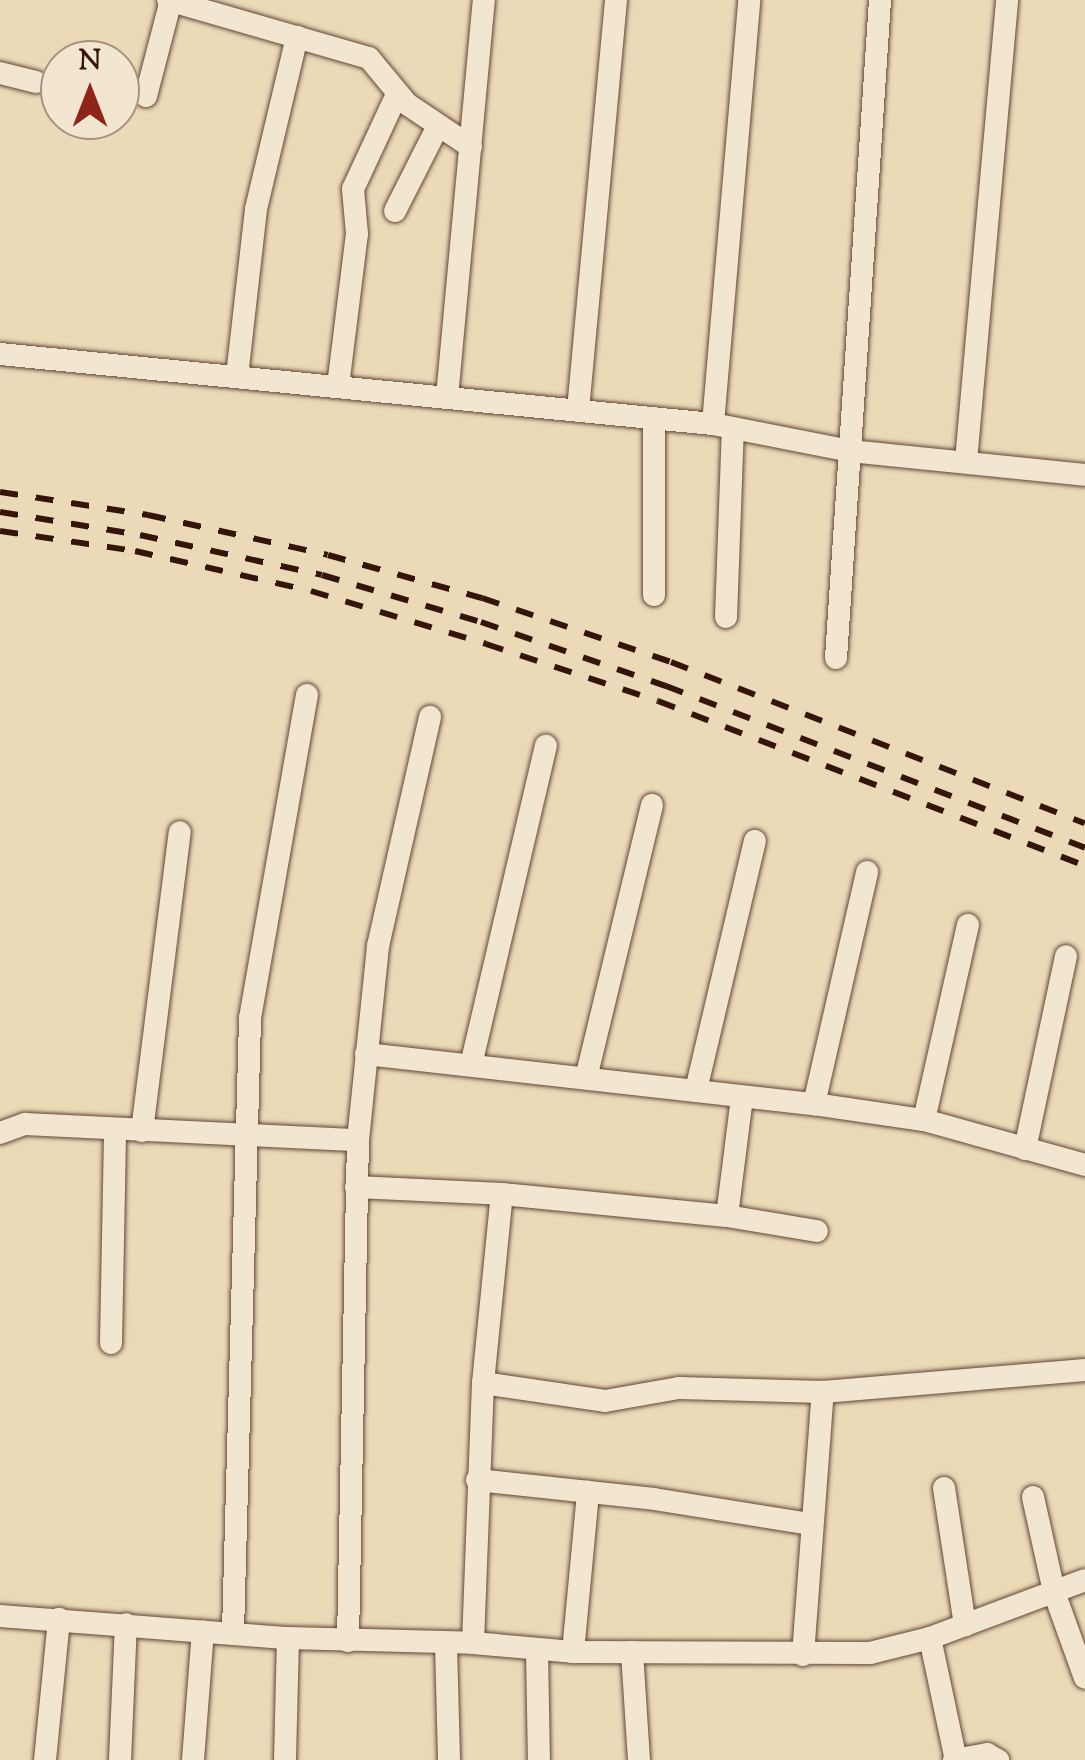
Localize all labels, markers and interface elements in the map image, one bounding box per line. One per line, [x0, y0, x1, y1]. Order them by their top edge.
north arrow [40, 40, 140, 140]
text: N [79, 42, 101, 82]

